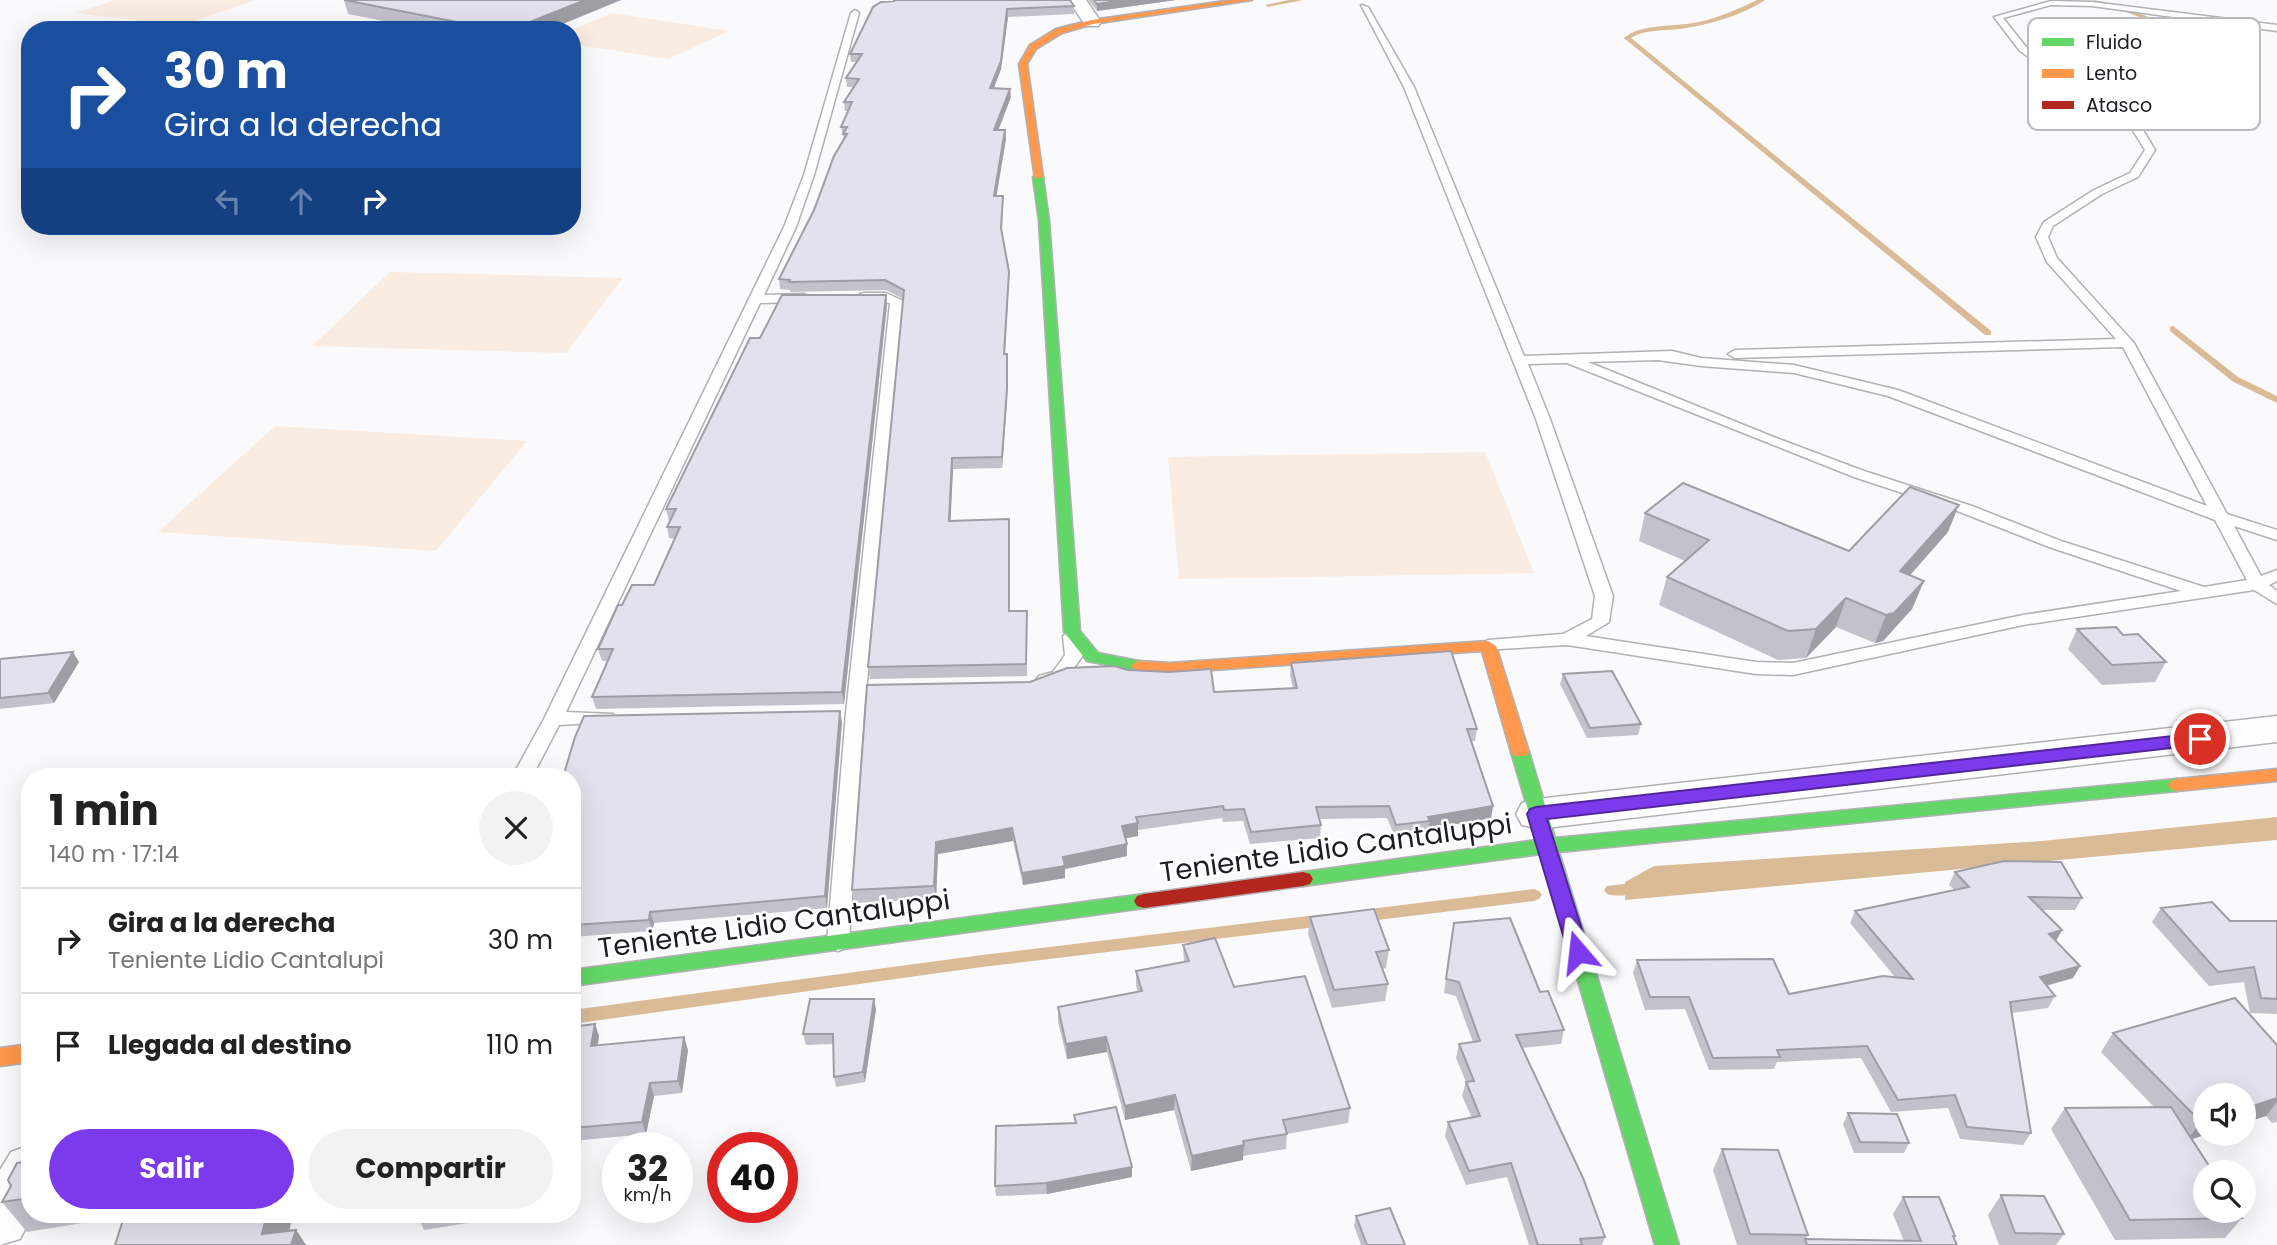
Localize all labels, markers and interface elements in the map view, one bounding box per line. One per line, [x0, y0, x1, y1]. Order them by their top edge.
legend [2028, 18, 2260, 130]
text: Fluido [2086, 29, 2142, 56]
text: 30 m [164, 37, 288, 105]
icon: right [49, 49, 140, 140]
text: Lento [2086, 60, 2137, 87]
text: Atasco [2086, 92, 2152, 119]
text: Gira a la derecha [164, 102, 442, 147]
icon: left [209, 182, 247, 220]
icon: ahead [282, 182, 320, 220]
icon: right [355, 182, 393, 220]
pin [2170, 709, 2230, 769]
icon: arrive [2181, 720, 2219, 758]
text: 1 min [49, 781, 159, 840]
button: close [479, 791, 553, 865]
street label: Teniente Lidio Cantaluppi [1158, 804, 1514, 892]
text: 140 m · 17:14 [49, 838, 179, 870]
street label: Teniente Lidio Cantaluppi [596, 880, 952, 968]
text: Gira a la derecha [108, 905, 336, 941]
position arrow [1541, 915, 1615, 989]
icon: right [49, 922, 87, 960]
text: 30 m [488, 922, 553, 958]
text: Teniente Lidio Cantalupi [108, 944, 384, 976]
icon: arrive [49, 1027, 87, 1065]
text: Llegada al destino [108, 1027, 352, 1063]
text: 110 m [486, 1027, 553, 1063]
map controls [2193, 1083, 2256, 1223]
button: sound [2193, 1083, 2256, 1146]
button: Salir [49, 1129, 294, 1209]
button: Compartir [308, 1129, 553, 1209]
speed limit sign: 40 [707, 1132, 798, 1223]
text: 32 [627, 1144, 668, 1193]
button: search [2193, 1160, 2256, 1223]
text: km/h [624, 1182, 671, 1207]

